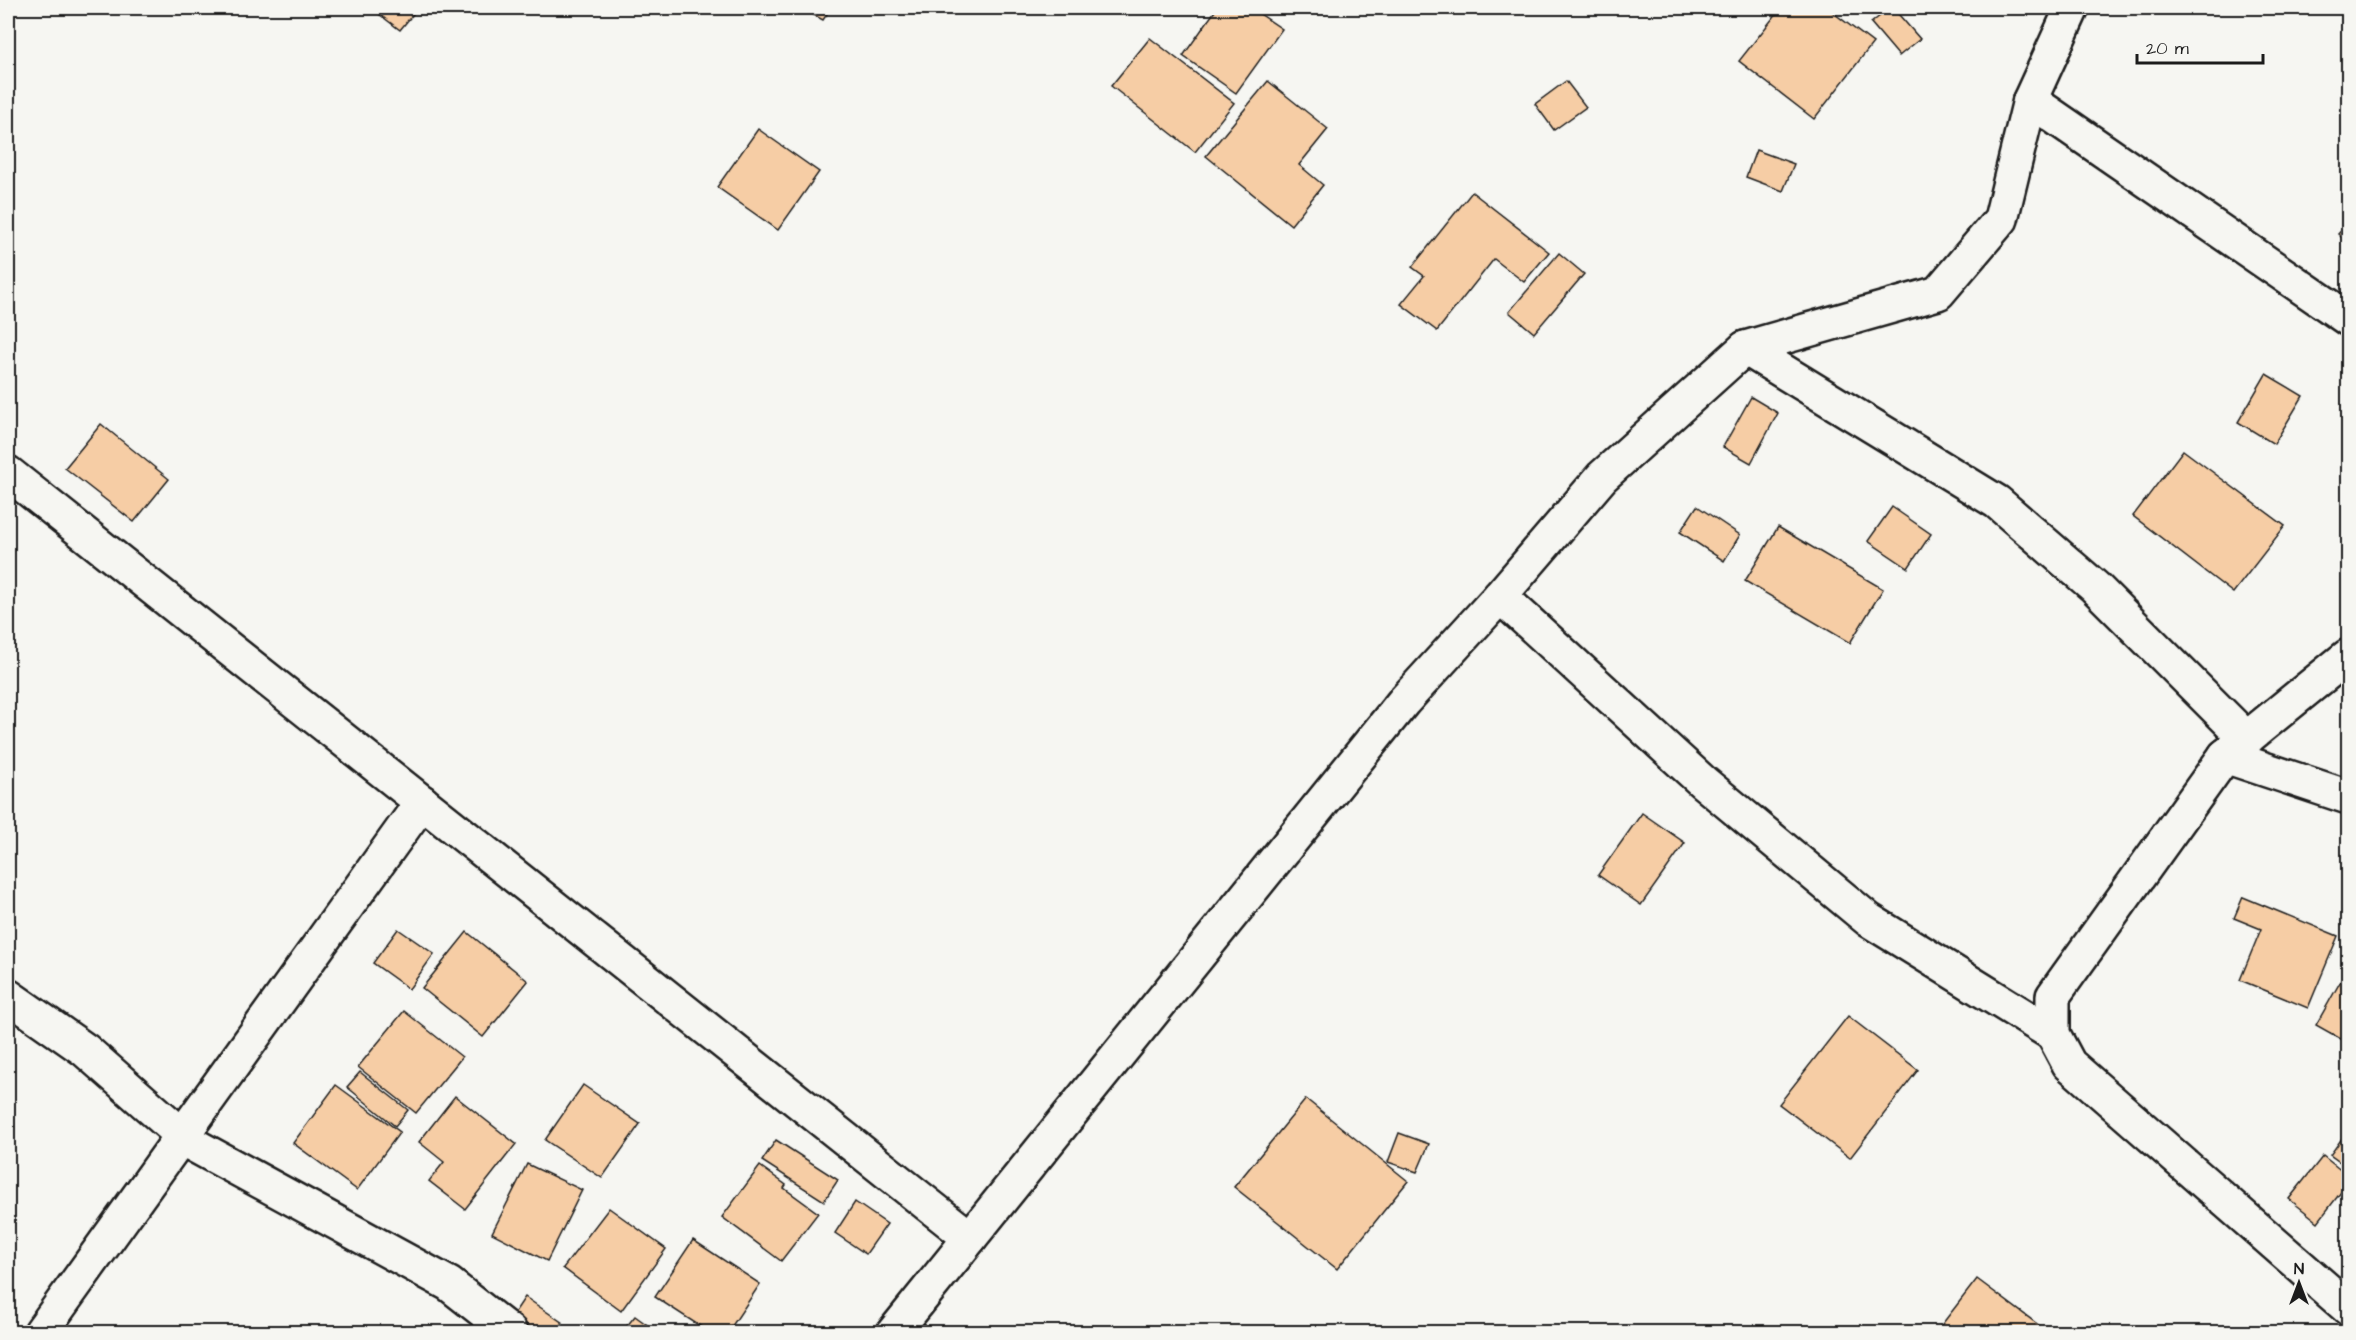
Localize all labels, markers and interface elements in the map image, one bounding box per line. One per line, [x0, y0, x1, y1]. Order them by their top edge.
scale bar [2137, 27, 2263, 65]
text: 20 m [2146, 36, 2189, 61]
north arrow [2269, 1253, 2329, 1313]
text: N [2294, 1258, 2304, 1280]

